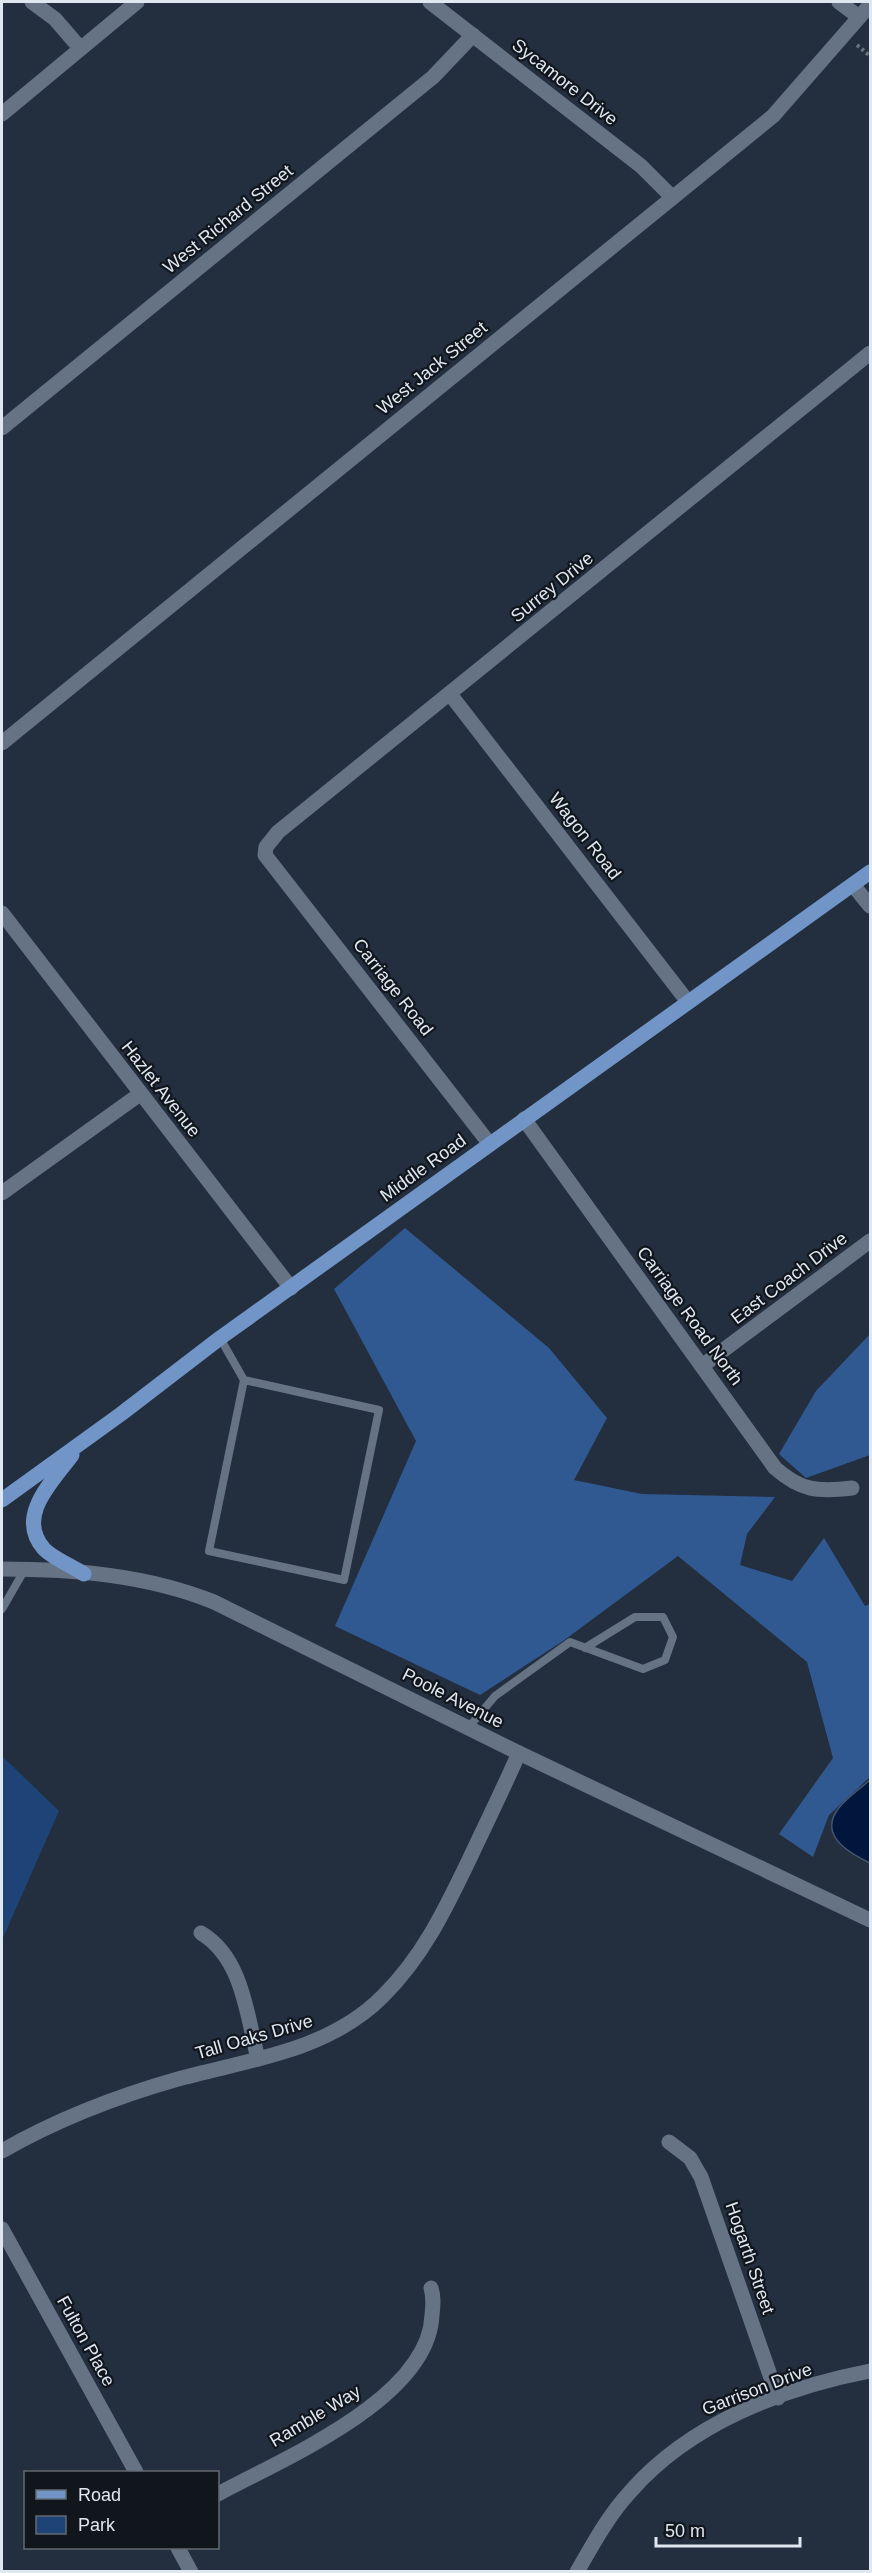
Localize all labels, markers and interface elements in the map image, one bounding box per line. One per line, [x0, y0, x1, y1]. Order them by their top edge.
street label: Sycamore Drive [508, 35, 622, 129]
street label: West Richard Street [159, 161, 297, 277]
street label: West Jack Street [373, 318, 491, 418]
street label: Surrey Drive [507, 548, 597, 626]
street label: Wagon Road [545, 789, 625, 883]
street label: Carriage Road [349, 935, 437, 1039]
street label: Hazlet Avenue [117, 1037, 205, 1141]
street label: Middle Road [376, 1130, 470, 1206]
street label: East Coach Drive [727, 1228, 851, 1328]
street label: Carriage Road North [633, 1243, 747, 1389]
street label: Poole Avenue [399, 1664, 507, 1732]
street label: Tall Oaks Drive [193, 2011, 315, 2063]
street label: Hogarth Street [721, 2199, 779, 2317]
street label: Fulton Place [53, 2292, 119, 2390]
street label: Garrison Drive [699, 2359, 815, 2419]
street label: Ramble Way [266, 2381, 364, 2451]
legend [24, 2471, 219, 2549]
text: Road [78, 2485, 121, 2505]
scale bar [656, 2510, 800, 2548]
text: Park [78, 2515, 116, 2535]
text: 50 m [665, 2521, 705, 2541]

